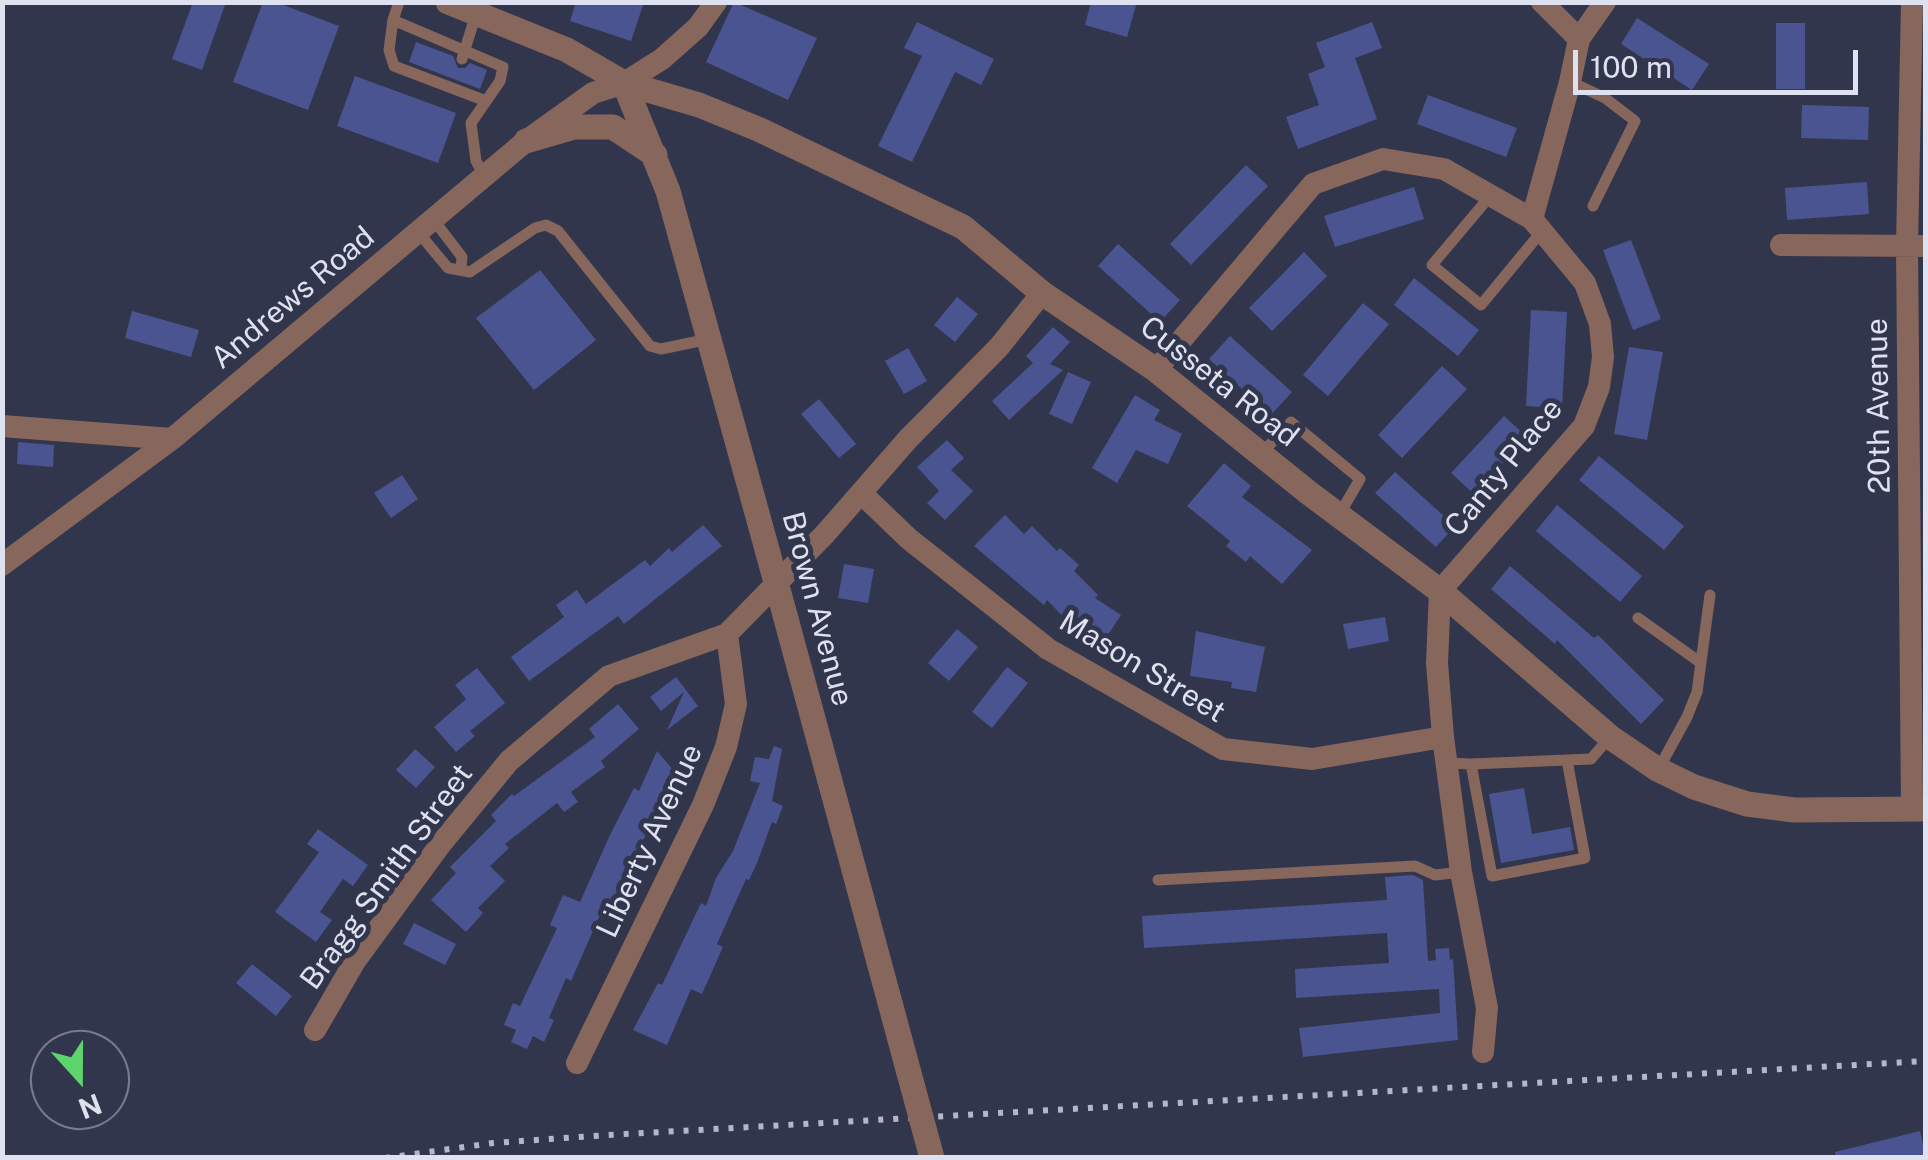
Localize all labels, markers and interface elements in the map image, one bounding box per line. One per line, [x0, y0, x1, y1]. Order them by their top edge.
scale bar [1578, 30, 1863, 92]
text: 100 m [1590, 49, 1672, 85]
street label: Andrews Road [204, 219, 382, 377]
street label: Cusseta Road [1133, 309, 1305, 455]
street label: 20th Avenue [1859, 318, 1899, 494]
street label: Canty Place [1438, 392, 1570, 544]
street label: Brown Avenue [774, 508, 860, 710]
street label: Mason Street [1052, 603, 1232, 731]
street label: Liberty Avenue [589, 739, 711, 943]
street label: Bragg Smith Street [293, 757, 481, 997]
north arrow [30, 1030, 130, 1130]
text: N [74, 1087, 106, 1126]

